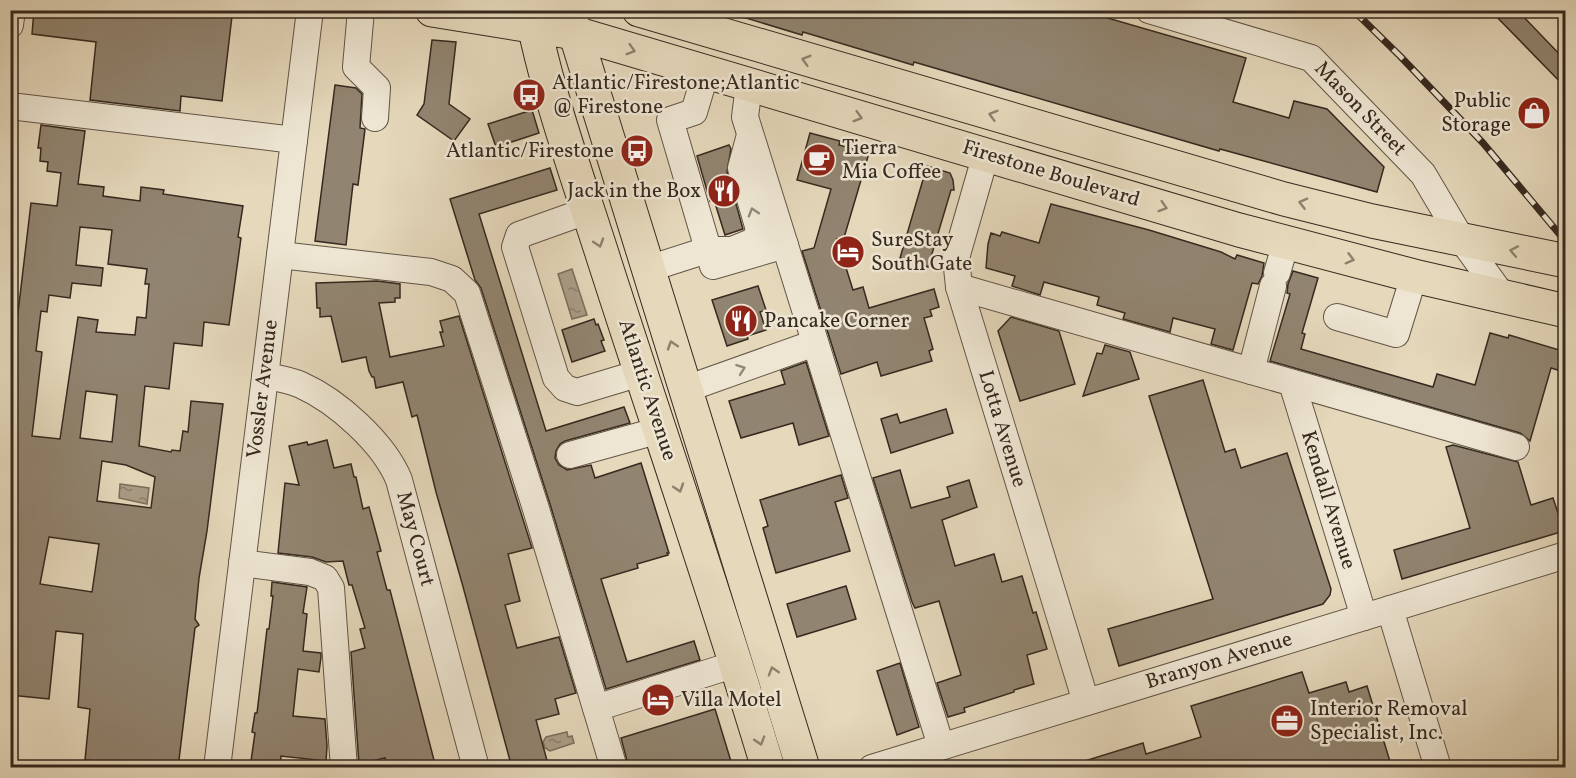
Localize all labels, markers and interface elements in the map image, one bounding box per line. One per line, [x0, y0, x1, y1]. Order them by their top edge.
one-way arrow [625, 43, 636, 55]
one-way arrow [801, 55, 812, 67]
street label: Mason Street [1307, 55, 1413, 163]
place label: Atlantic/Firestone;Atlantic @ Firestone [552, 69, 800, 122]
bus stop icon: Atlantic/Firestone;Atlantic @ Firestone [511, 77, 547, 113]
place label: Public Storage [1441, 87, 1511, 140]
shop icon: Public Storage [1516, 95, 1552, 131]
one-way arrow [852, 110, 863, 122]
one-way arrow [988, 110, 999, 122]
bus stop icon: Atlantic/Firestone [619, 133, 655, 169]
street label: Firestone Boulevard [959, 133, 1143, 215]
place label: Tierra Mia Coffee [842, 134, 941, 187]
place label: Atlantic/Firestone [446, 137, 614, 166]
cafe icon: Tierra Mia Coffee [801, 142, 837, 178]
restaurant icon: Jack in the Box [706, 173, 742, 209]
place label: Jack in the Box [567, 177, 701, 206]
one-way arrow [1298, 198, 1308, 211]
one-way arrow [1157, 200, 1168, 212]
one-way arrow [748, 207, 761, 218]
place label: SureStay South Gate [871, 226, 972, 279]
hotel icon: SureStay South Gate [830, 234, 866, 270]
one-way arrow [592, 237, 604, 248]
one-way arrow [1509, 245, 1519, 258]
one-way arrow [1345, 252, 1355, 265]
restaurant icon: Pancake Corner [723, 303, 759, 339]
place label: Pancake Corner [764, 307, 909, 336]
street label: Atlantic Avenue [610, 316, 684, 464]
street label: Vossler Avenue [240, 318, 286, 460]
one-way arrow [667, 340, 679, 351]
one-way arrow [735, 364, 746, 377]
street label: Lotta Avenue [970, 367, 1034, 491]
street label: Kendall Avenue [1293, 427, 1363, 573]
one-way arrow [672, 482, 684, 493]
street label: May Court [388, 488, 442, 590]
street label: Branyon Avenue [1142, 625, 1296, 697]
one-way arrow [768, 667, 781, 677]
hotel icon: Villa Motel [640, 682, 676, 718]
place label: Villa Motel [681, 686, 782, 715]
place label: Interior Removal Specialist, Inc. [1310, 695, 1468, 748]
office icon: Interior Removal Specialist, Inc. [1269, 703, 1305, 739]
one-way arrow [753, 735, 765, 746]

